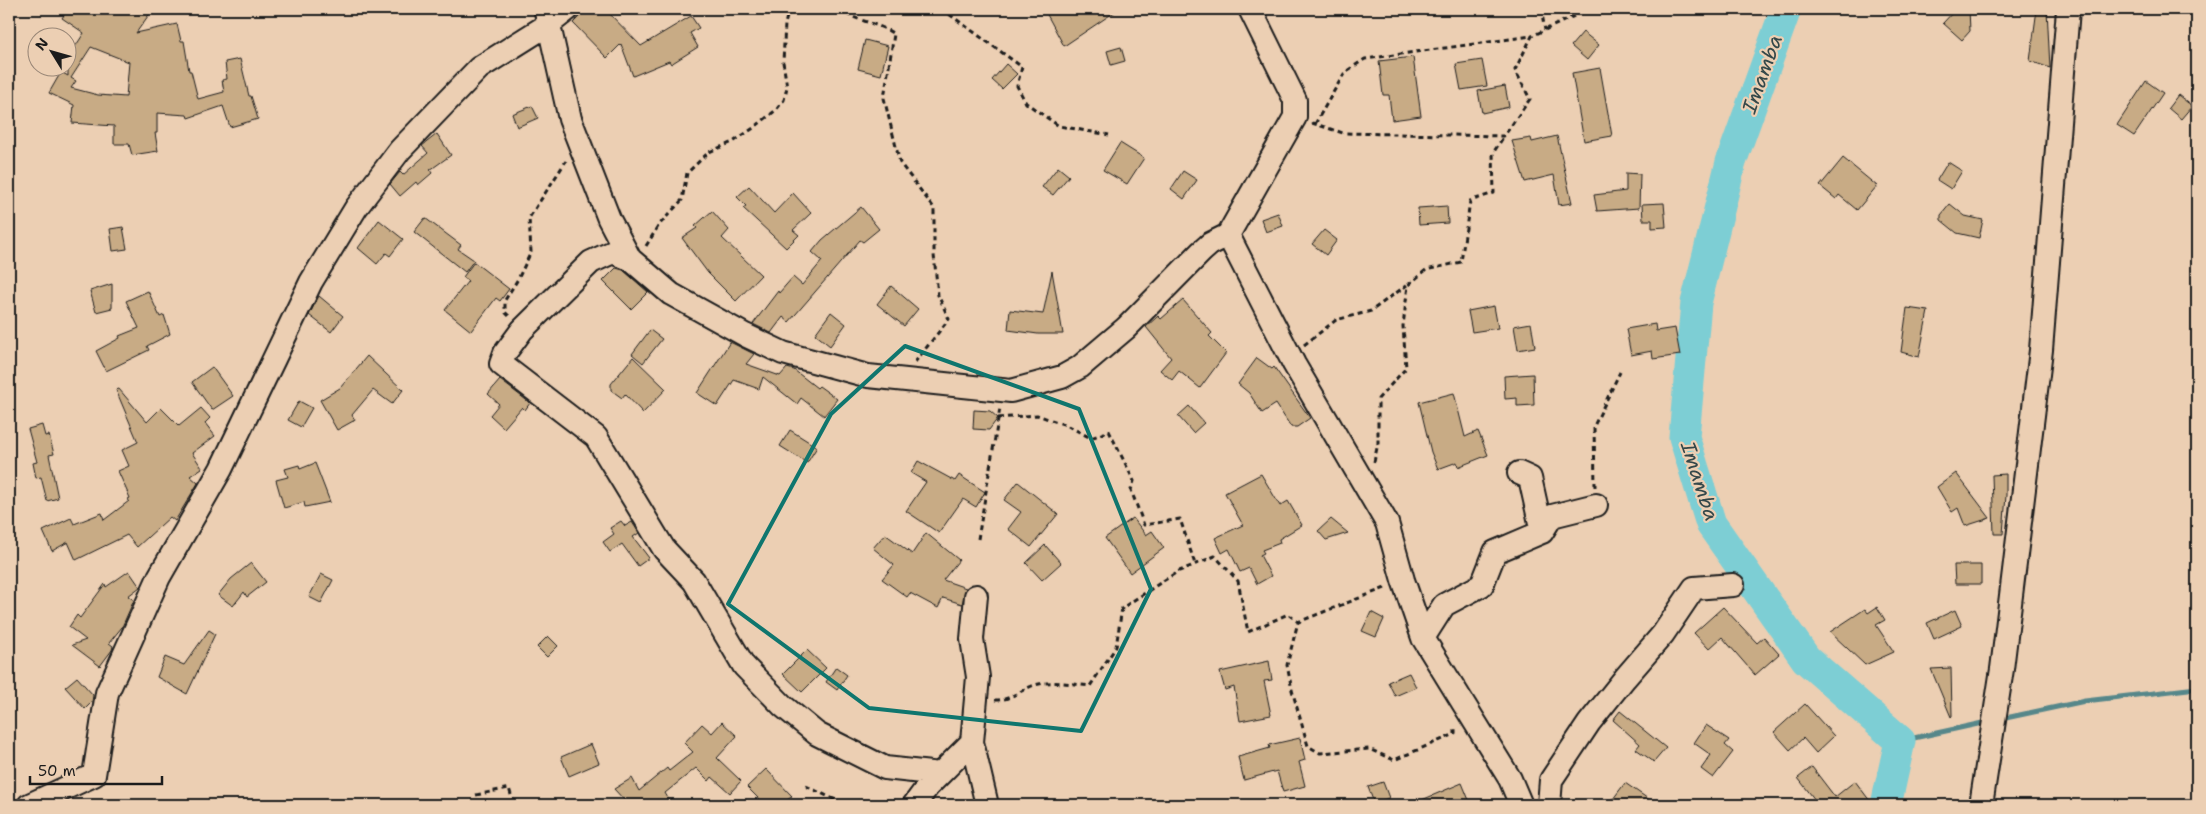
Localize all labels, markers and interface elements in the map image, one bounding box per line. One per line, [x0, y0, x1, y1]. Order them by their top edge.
north arrow [28, 28, 78, 78]
water label: Imamba [1735, 31, 1788, 118]
text: N [31, 34, 52, 54]
water label: Imamba [1675, 437, 1725, 524]
scale bar [30, 754, 162, 786]
text: 50 m [38, 761, 76, 781]

